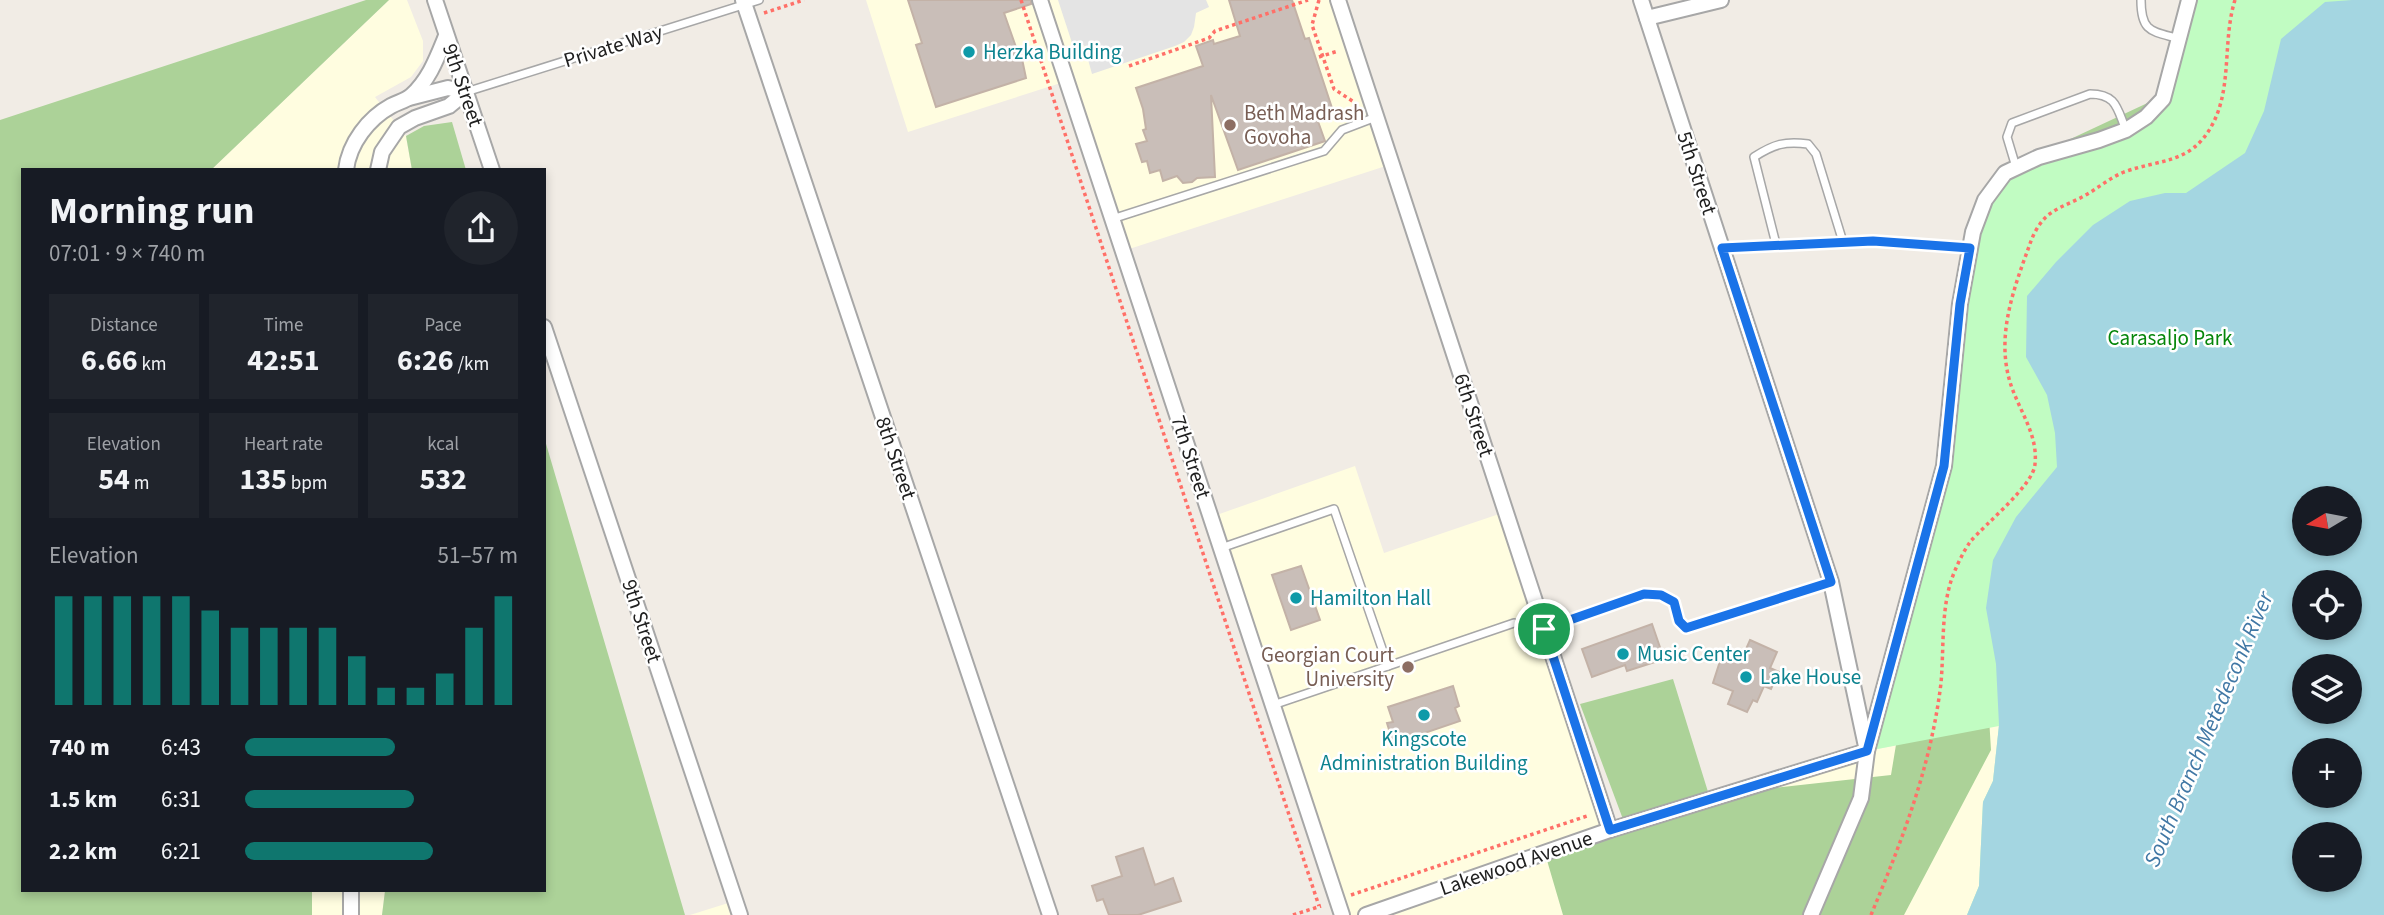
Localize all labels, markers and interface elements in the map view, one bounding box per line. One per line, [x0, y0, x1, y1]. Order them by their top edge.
street label: Private Way [560, 17, 666, 75]
place label: Herzka Building [983, 37, 1122, 67]
street label: 9th Street [435, 40, 491, 130]
marker: Herzka Building [961, 44, 977, 60]
place label: Beth Madrash Govoha [1244, 98, 1364, 152]
marker: Beth Madrash Govoha [1222, 117, 1238, 133]
street label: 5th Street [1669, 128, 1725, 218]
text: Morning run [49, 184, 254, 238]
button: share [444, 191, 518, 265]
text: 07:01 · 9 × 740 m [49, 237, 205, 270]
text: Distance [90, 312, 158, 339]
text: Time [263, 312, 304, 339]
text: Pace [425, 312, 462, 339]
park label: Carasaljo Park [2108, 323, 2233, 353]
text: 6.66 [81, 339, 138, 382]
text: 42:51 [247, 339, 320, 382]
text: 6:26 [397, 339, 454, 382]
text: km [138, 351, 167, 378]
text: /km [454, 351, 489, 378]
street label: 6th Street [1446, 370, 1502, 460]
street label: 7th Street [1163, 412, 1219, 502]
street label: 8th Street [868, 413, 924, 503]
text: Elevation [87, 431, 161, 458]
text: Heart rate [244, 431, 323, 458]
text: kcal [427, 431, 459, 458]
text: 54 [98, 458, 130, 501]
text: 135 [239, 458, 287, 501]
text: 532 [419, 458, 467, 501]
text: m [130, 470, 149, 497]
text: bpm [287, 470, 328, 497]
north arrow [2292, 486, 2362, 556]
map controls [2292, 486, 2362, 892]
text: Elevation [49, 539, 139, 572]
text: 51–57 m [438, 539, 518, 572]
button: locate [2292, 570, 2362, 640]
street label: 9th Street [614, 576, 670, 666]
place label: Hamilton Hall [1310, 583, 1431, 613]
water label: South Branch Metedeconk River [2135, 585, 2282, 872]
marker: Hamilton Hall [1288, 590, 1304, 606]
pin [1514, 599, 1574, 659]
icon: arrive [1525, 610, 1563, 648]
place label: Music Center [1637, 639, 1751, 669]
place label: Georgian Court University [1261, 640, 1394, 694]
marker: Music Center [1615, 646, 1631, 662]
button: layers [2292, 654, 2362, 724]
marker: Georgian Court University [1400, 659, 1416, 675]
place label: Lake House [1760, 662, 1861, 692]
marker: Lake House [1738, 669, 1754, 685]
marker: Kingscote Administration Building [1416, 707, 1432, 723]
place label: Kingscote Administration Building [1320, 724, 1528, 778]
text: 740 m [49, 731, 110, 764]
text: 6:43 [161, 731, 201, 764]
button: + [2292, 738, 2362, 808]
text: 1.5 km [49, 783, 117, 816]
text: 6:31 [161, 783, 201, 816]
button: − [2292, 822, 2362, 892]
street label: Lakewood Avenue [1436, 823, 1596, 903]
text: 2.2 km [49, 835, 117, 868]
text: 6:21 [161, 835, 201, 868]

